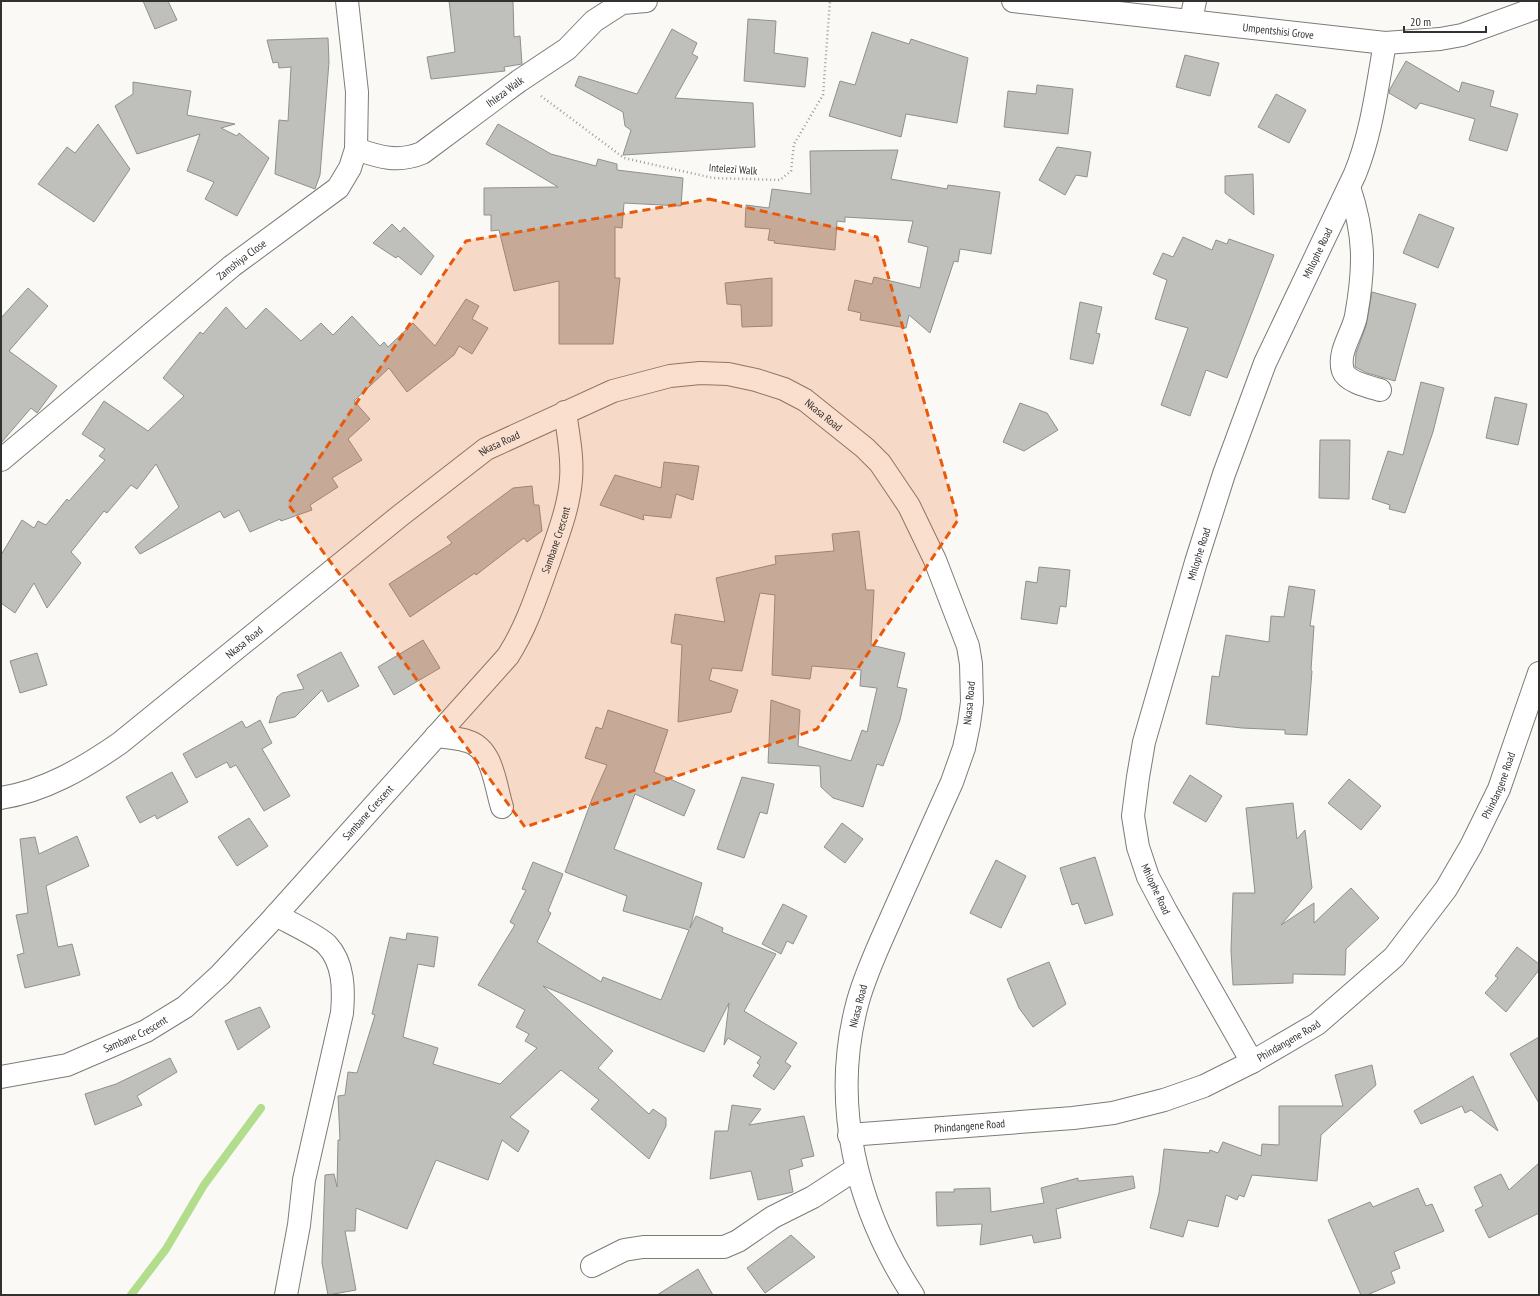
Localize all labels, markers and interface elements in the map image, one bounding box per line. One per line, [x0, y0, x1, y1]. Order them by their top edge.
scale bar [1404, 8, 1486, 34]
text: 20 m [1410, 14, 1431, 29]
street label: Umpentshisi Grove [1242, 20, 1315, 42]
street label: Ihleza Walk [483, 73, 527, 110]
street label: Intelezi Walk [708, 160, 758, 178]
street label: Mhlophe Road [1299, 225, 1336, 281]
street label: Zamshiya Close [214, 236, 269, 283]
street label: Nkasa Road [802, 396, 845, 434]
street label: Nkasa Road [476, 427, 522, 459]
street label: Sambane Crescent [538, 505, 573, 575]
street label: Mhlophe Road [1184, 526, 1214, 582]
street label: Nkasa Road [223, 623, 266, 662]
street label: Nkasa Road [960, 680, 978, 725]
street label: Phindangene Road [1478, 750, 1518, 821]
street label: Sambane Crescent [339, 782, 396, 843]
street label: Mhlophe Road [1138, 861, 1174, 917]
street label: Nkasa Road [846, 983, 870, 1029]
street label: Sambane Crescent [101, 1013, 170, 1056]
street label: Phindangene Road [1254, 1017, 1324, 1065]
street label: Phindangene Road [934, 1116, 1006, 1136]

